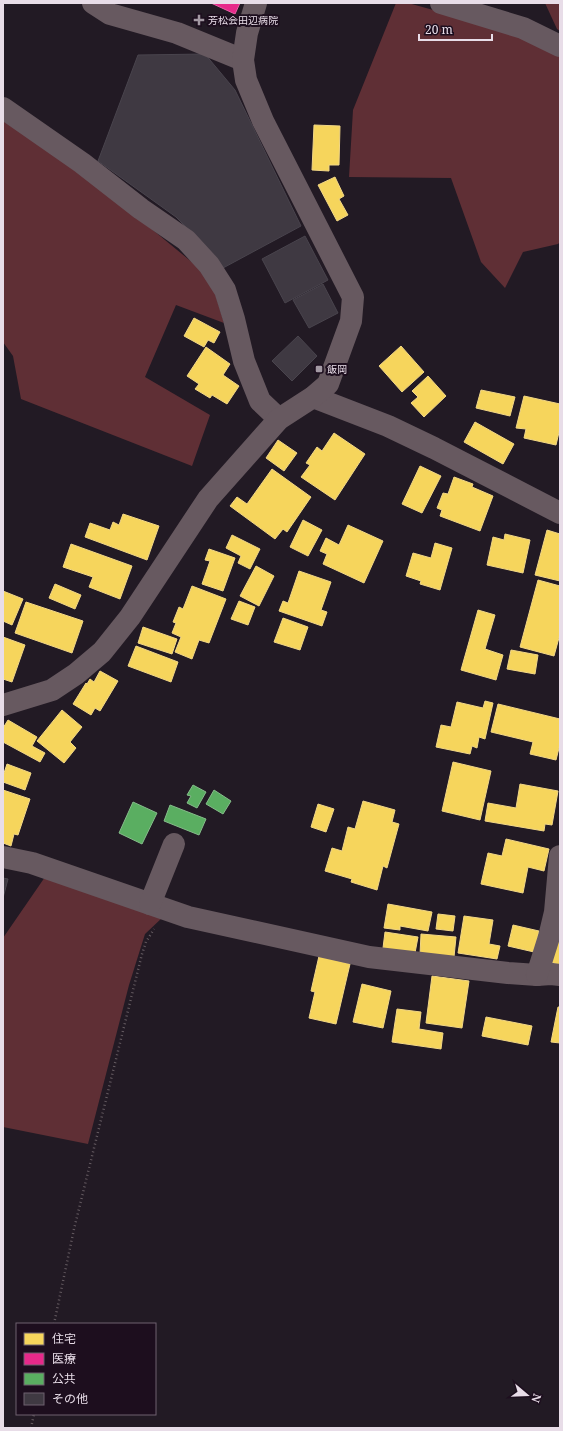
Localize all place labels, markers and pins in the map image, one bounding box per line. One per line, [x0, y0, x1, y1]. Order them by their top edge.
place label: 芳松会田辺病院 [208, 13, 278, 27]
marker: 芳松会田辺病院 [193, 14, 205, 26]
place label: 飯岡 [327, 362, 347, 376]
marker: 飯岡 [314, 364, 324, 374]

